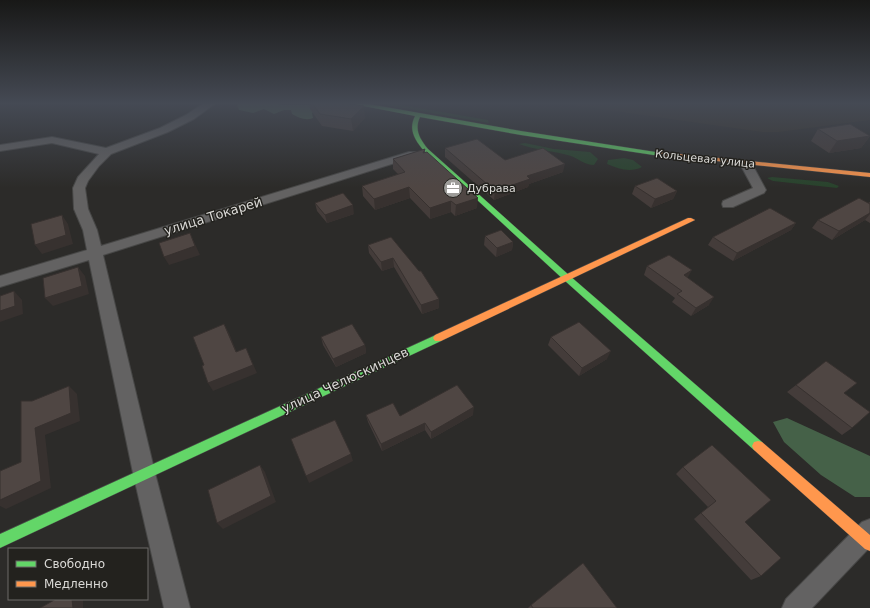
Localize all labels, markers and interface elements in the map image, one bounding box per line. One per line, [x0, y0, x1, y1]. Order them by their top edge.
street label: Кольцевая улица [654, 147, 756, 171]
office icon: Дубрава [442, 177, 464, 199]
place label: Дубрава [467, 182, 516, 195]
street label: улица Токарей [162, 194, 264, 238]
street label: улица Челюскинцев [279, 344, 411, 416]
legend [8, 548, 148, 600]
text: Свободно [44, 557, 105, 571]
text: Медленно [44, 577, 108, 591]

